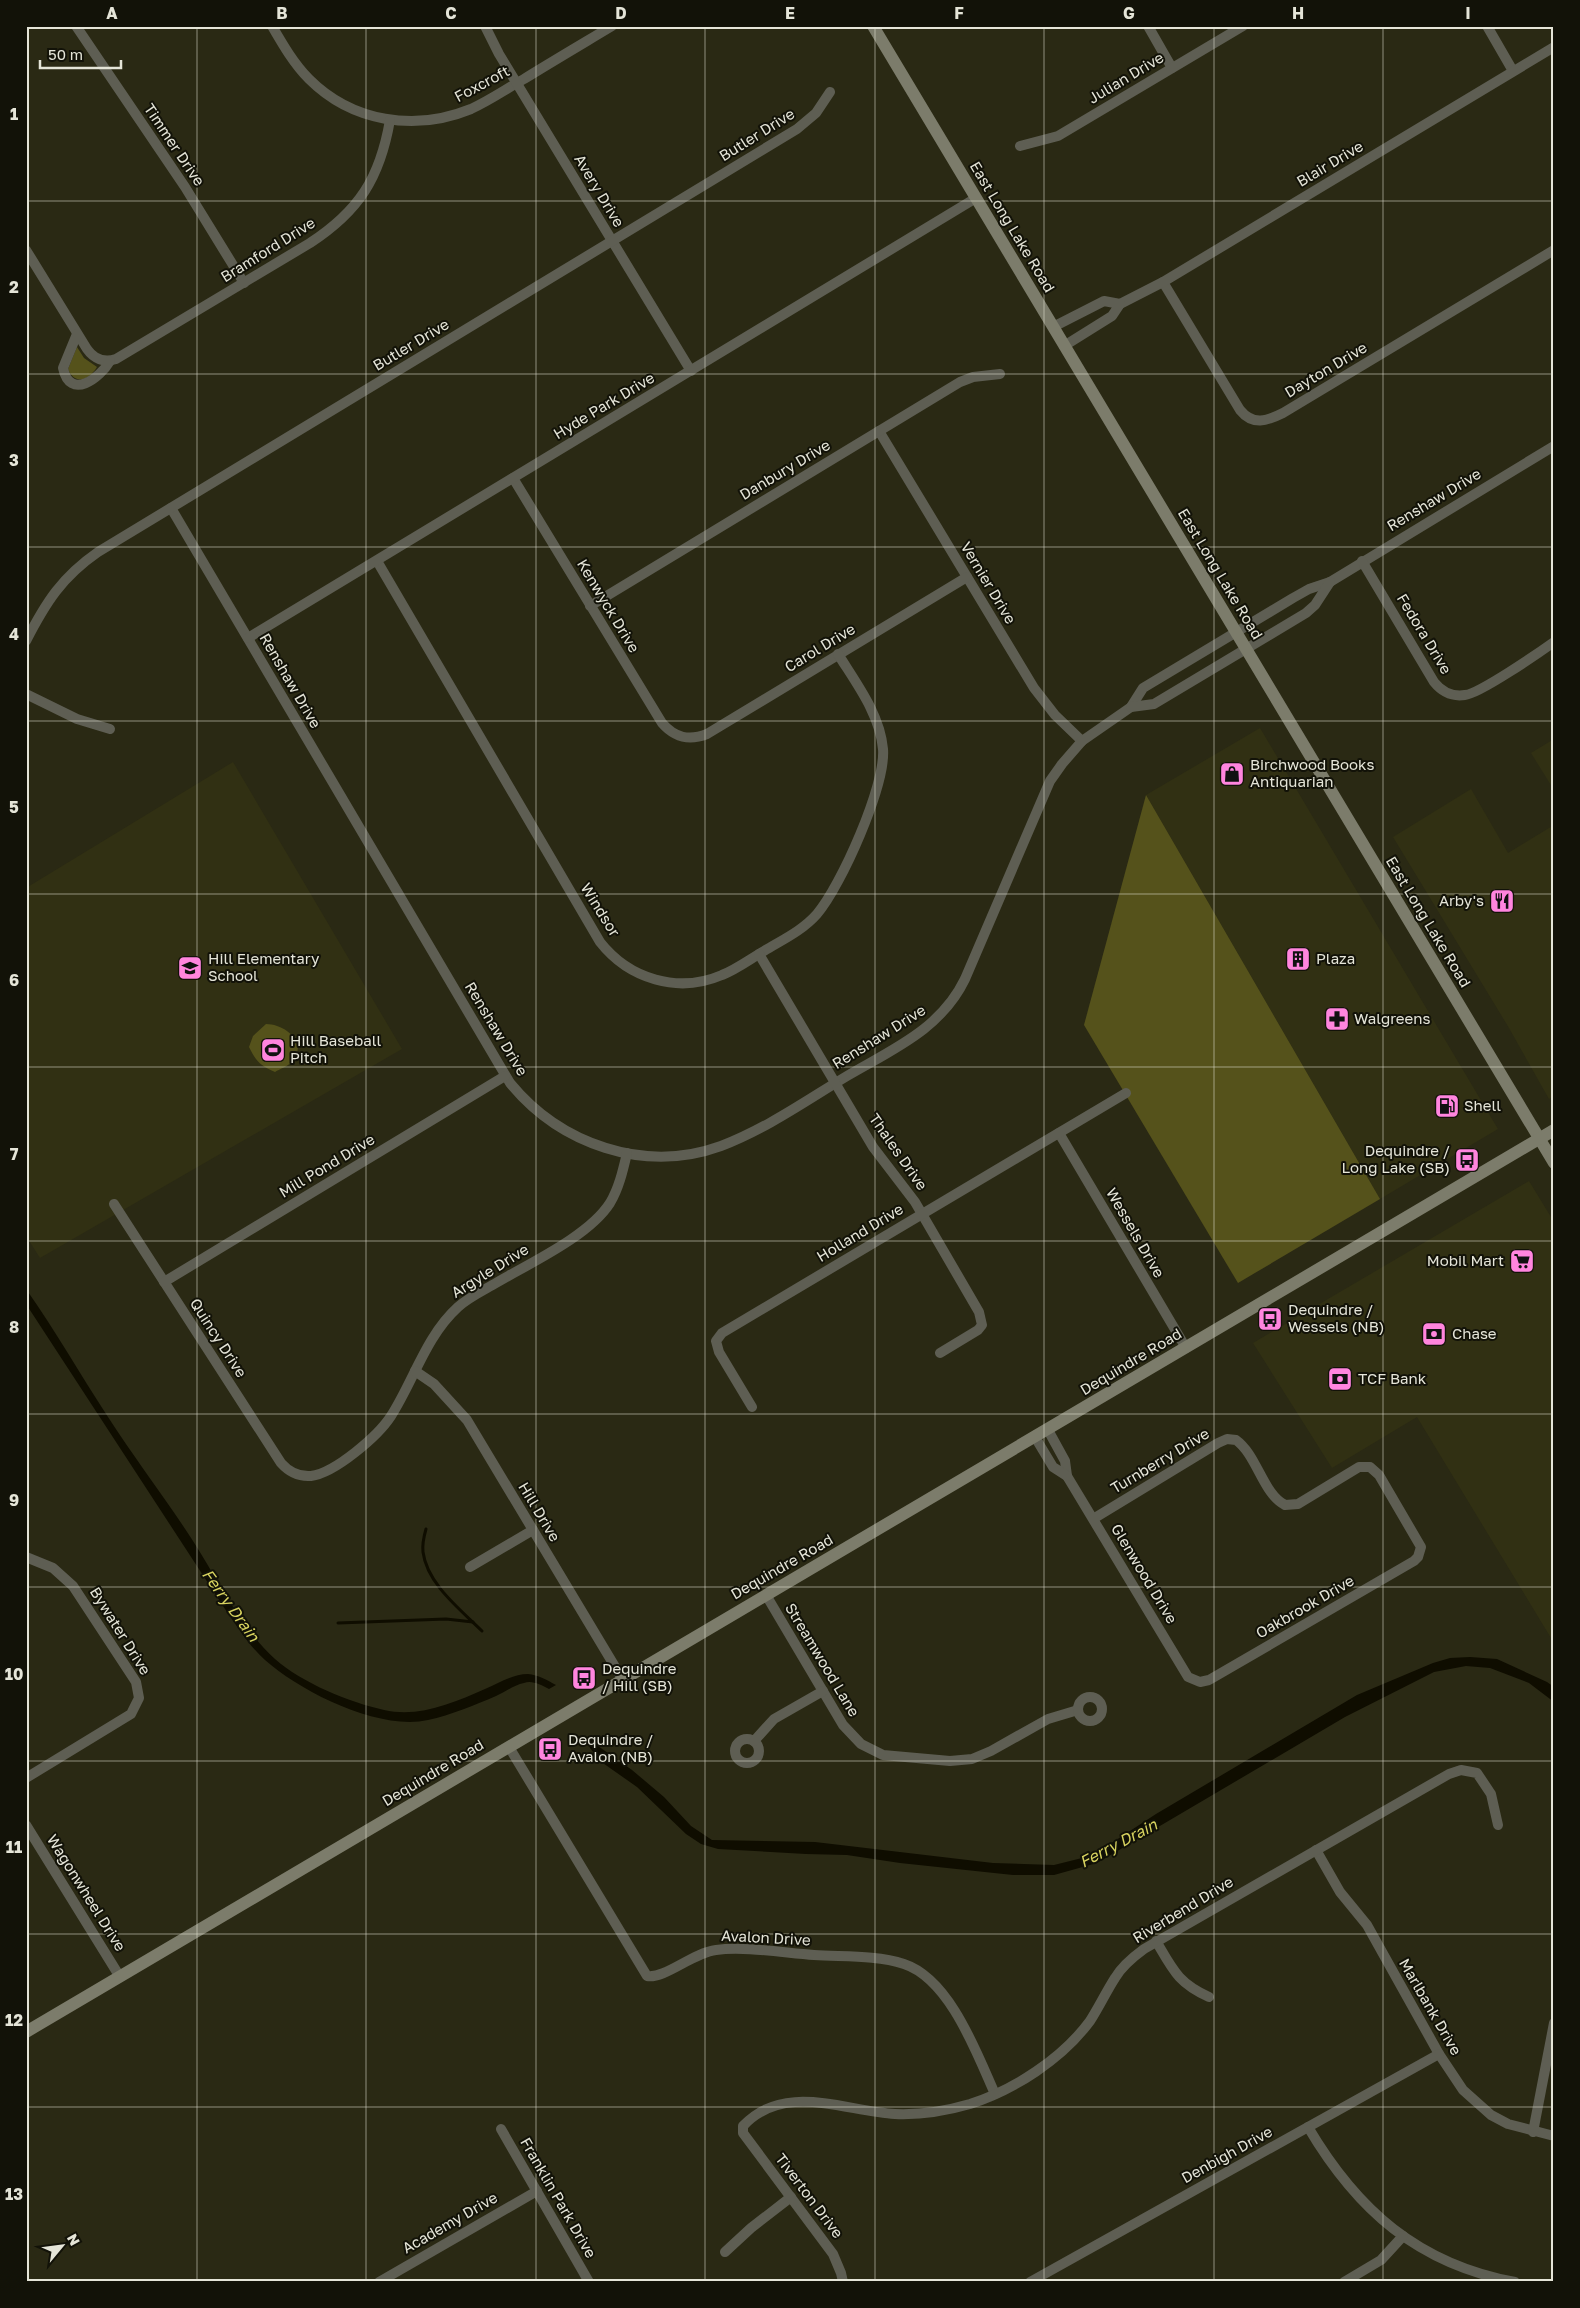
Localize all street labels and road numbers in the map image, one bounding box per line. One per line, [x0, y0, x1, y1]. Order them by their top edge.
street label: Julian Drive [1084, 47, 1167, 107]
street label: Foxcroft [451, 61, 512, 105]
street label: Timmer Drive [141, 100, 209, 189]
street label: Butler Drive [716, 104, 798, 164]
street label: Blair Drive [1293, 136, 1366, 190]
street label: Avery Drive [571, 151, 629, 230]
street label: East Long Lake Road [967, 158, 1059, 295]
street label: Bramford Drive [217, 213, 318, 285]
street label: Butler Drive [369, 314, 452, 374]
street label: Dayton Drive [1281, 337, 1370, 401]
street label: Hyde Park Drive [550, 368, 657, 442]
street label: Danbury Drive [736, 435, 833, 503]
street label: Renshaw Drive [1383, 464, 1484, 534]
street label: East Long Lake Road [1175, 505, 1267, 642]
street label: Vernier Drive [957, 538, 1021, 627]
street label: Kenwyck Drive [574, 555, 644, 656]
street label: Fedora Drive [1394, 590, 1456, 677]
street label: Carol Drive [781, 619, 858, 675]
street label: Renshaw Drive [256, 630, 325, 731]
street label: East Long Lake Road [1383, 853, 1475, 990]
street label: Windsor [577, 879, 624, 940]
street label: Renshaw Drive [462, 978, 532, 1079]
street label: Renshaw Drive [829, 1000, 929, 1072]
street label: Thales Drive [866, 1110, 932, 1193]
street label: Mill Pond Drive [275, 1129, 378, 1201]
street label: Wessels Drive [1103, 1184, 1169, 1281]
street label: Holland Drive [813, 1199, 906, 1265]
street label: Argyle Drive [448, 1239, 532, 1301]
street label: Quincy Drive [187, 1295, 251, 1381]
street label: Dequindre Road [1077, 1324, 1184, 1398]
street label: Turnberry Drive [1107, 1424, 1212, 1497]
street label: Hill Drive [515, 1479, 565, 1545]
street label: Glenwood Drive [1108, 1520, 1182, 1627]
street label: Dequindre Road [727, 1530, 836, 1603]
street label: Oakbrook Drive [1252, 1571, 1357, 1642]
street label: Bywater Drive [87, 1583, 155, 1678]
street label: Streamwood Lane [782, 1599, 864, 1720]
street label: Dequindre Road [379, 1735, 486, 1809]
street label: Wagonwheel Drive [44, 1831, 130, 1954]
street label: Riverbend Drive [1129, 1872, 1236, 1946]
street label: Avalon Drive [721, 1926, 811, 1948]
street label: Marlbank Drive [1396, 1955, 1466, 2058]
street label: Denbigh Drive [1178, 2122, 1275, 2186]
street label: Franklin Park Drive [517, 2134, 601, 2261]
street label: Tiverton Drive [772, 2149, 848, 2242]
street label: Academy Drive [399, 2187, 500, 2257]

